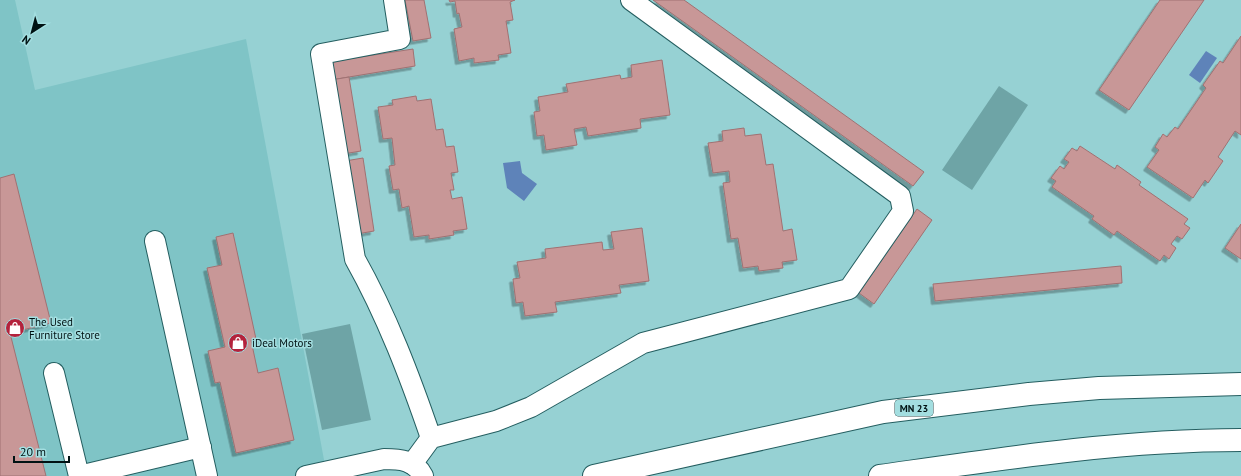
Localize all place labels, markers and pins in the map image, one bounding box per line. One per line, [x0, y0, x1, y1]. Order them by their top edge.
place label: The Used Furniture Store [29, 315, 100, 342]
shop icon: The Used Furniture Store [4, 317, 26, 339]
shop icon: iDeal Motors [227, 332, 249, 354]
place label: iDeal Motors [252, 336, 312, 350]

